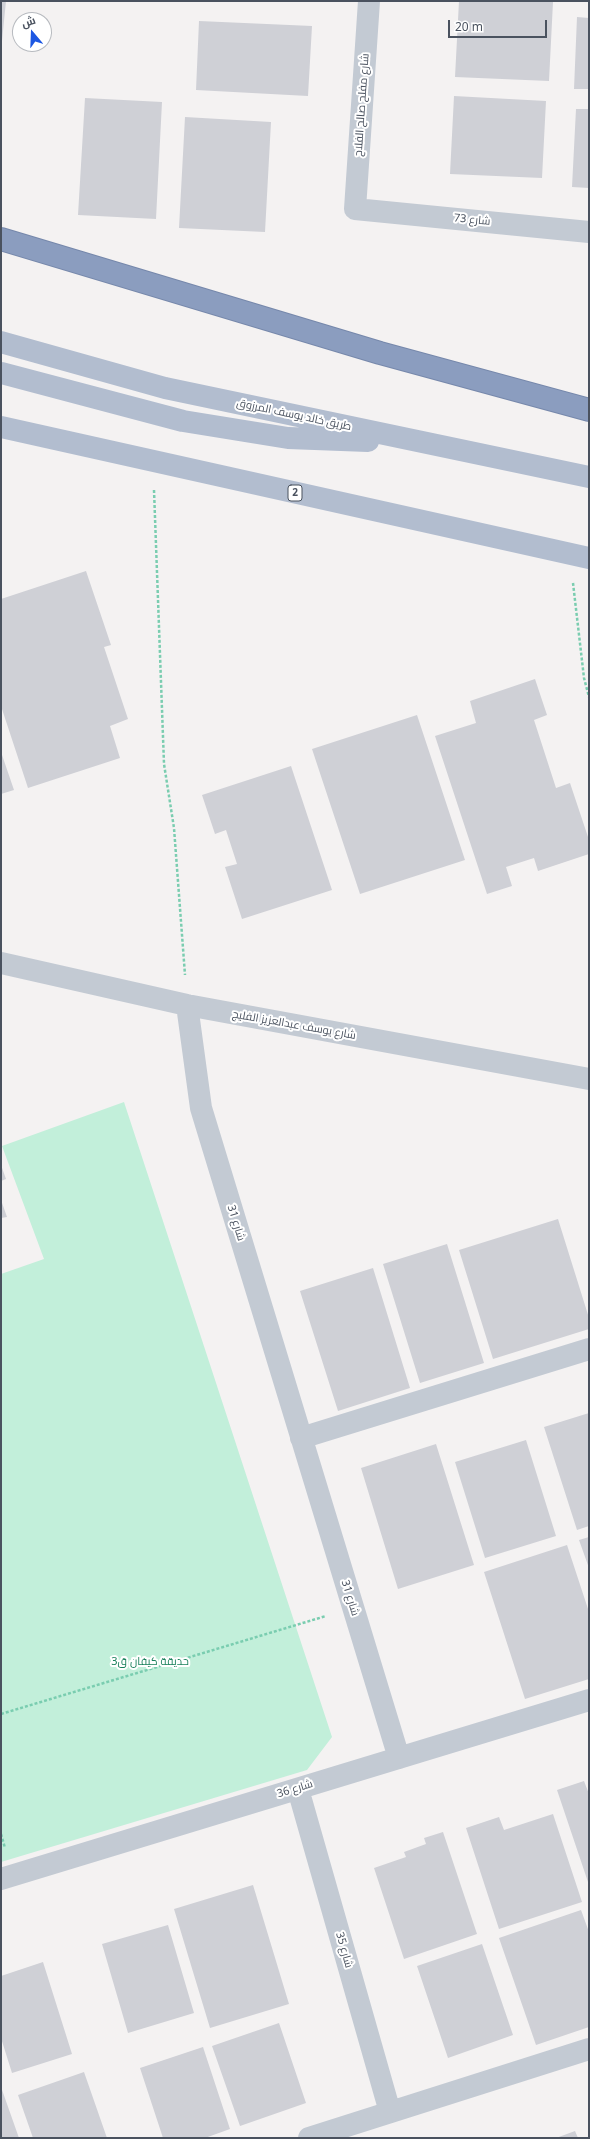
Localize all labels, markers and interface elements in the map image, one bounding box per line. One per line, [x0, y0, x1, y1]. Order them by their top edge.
north arrow [12, 12, 52, 52]
text: ش [19, 12, 37, 31]
scale bar [450, 12, 549, 38]
text: 20 m [455, 18, 483, 35]
street label: شارع مفلح صالح الفلاح [352, 53, 372, 157]
street label: شارع 73 [453, 212, 491, 228]
street label: طريق خالد يوسف المرزوق [235, 396, 353, 434]
road number: 2 [288, 485, 302, 501]
street label: شارع يوسف عبدالعزيز الفليج [231, 1008, 357, 1042]
street label: شارع 31 [224, 1203, 248, 1243]
street label: شارع 31 [338, 1578, 362, 1618]
park label: حديقة كيفان ق3 [111, 1655, 189, 1669]
street label: شارع 36 [275, 1777, 315, 1801]
street label: شارع 35 [333, 1931, 355, 1969]

